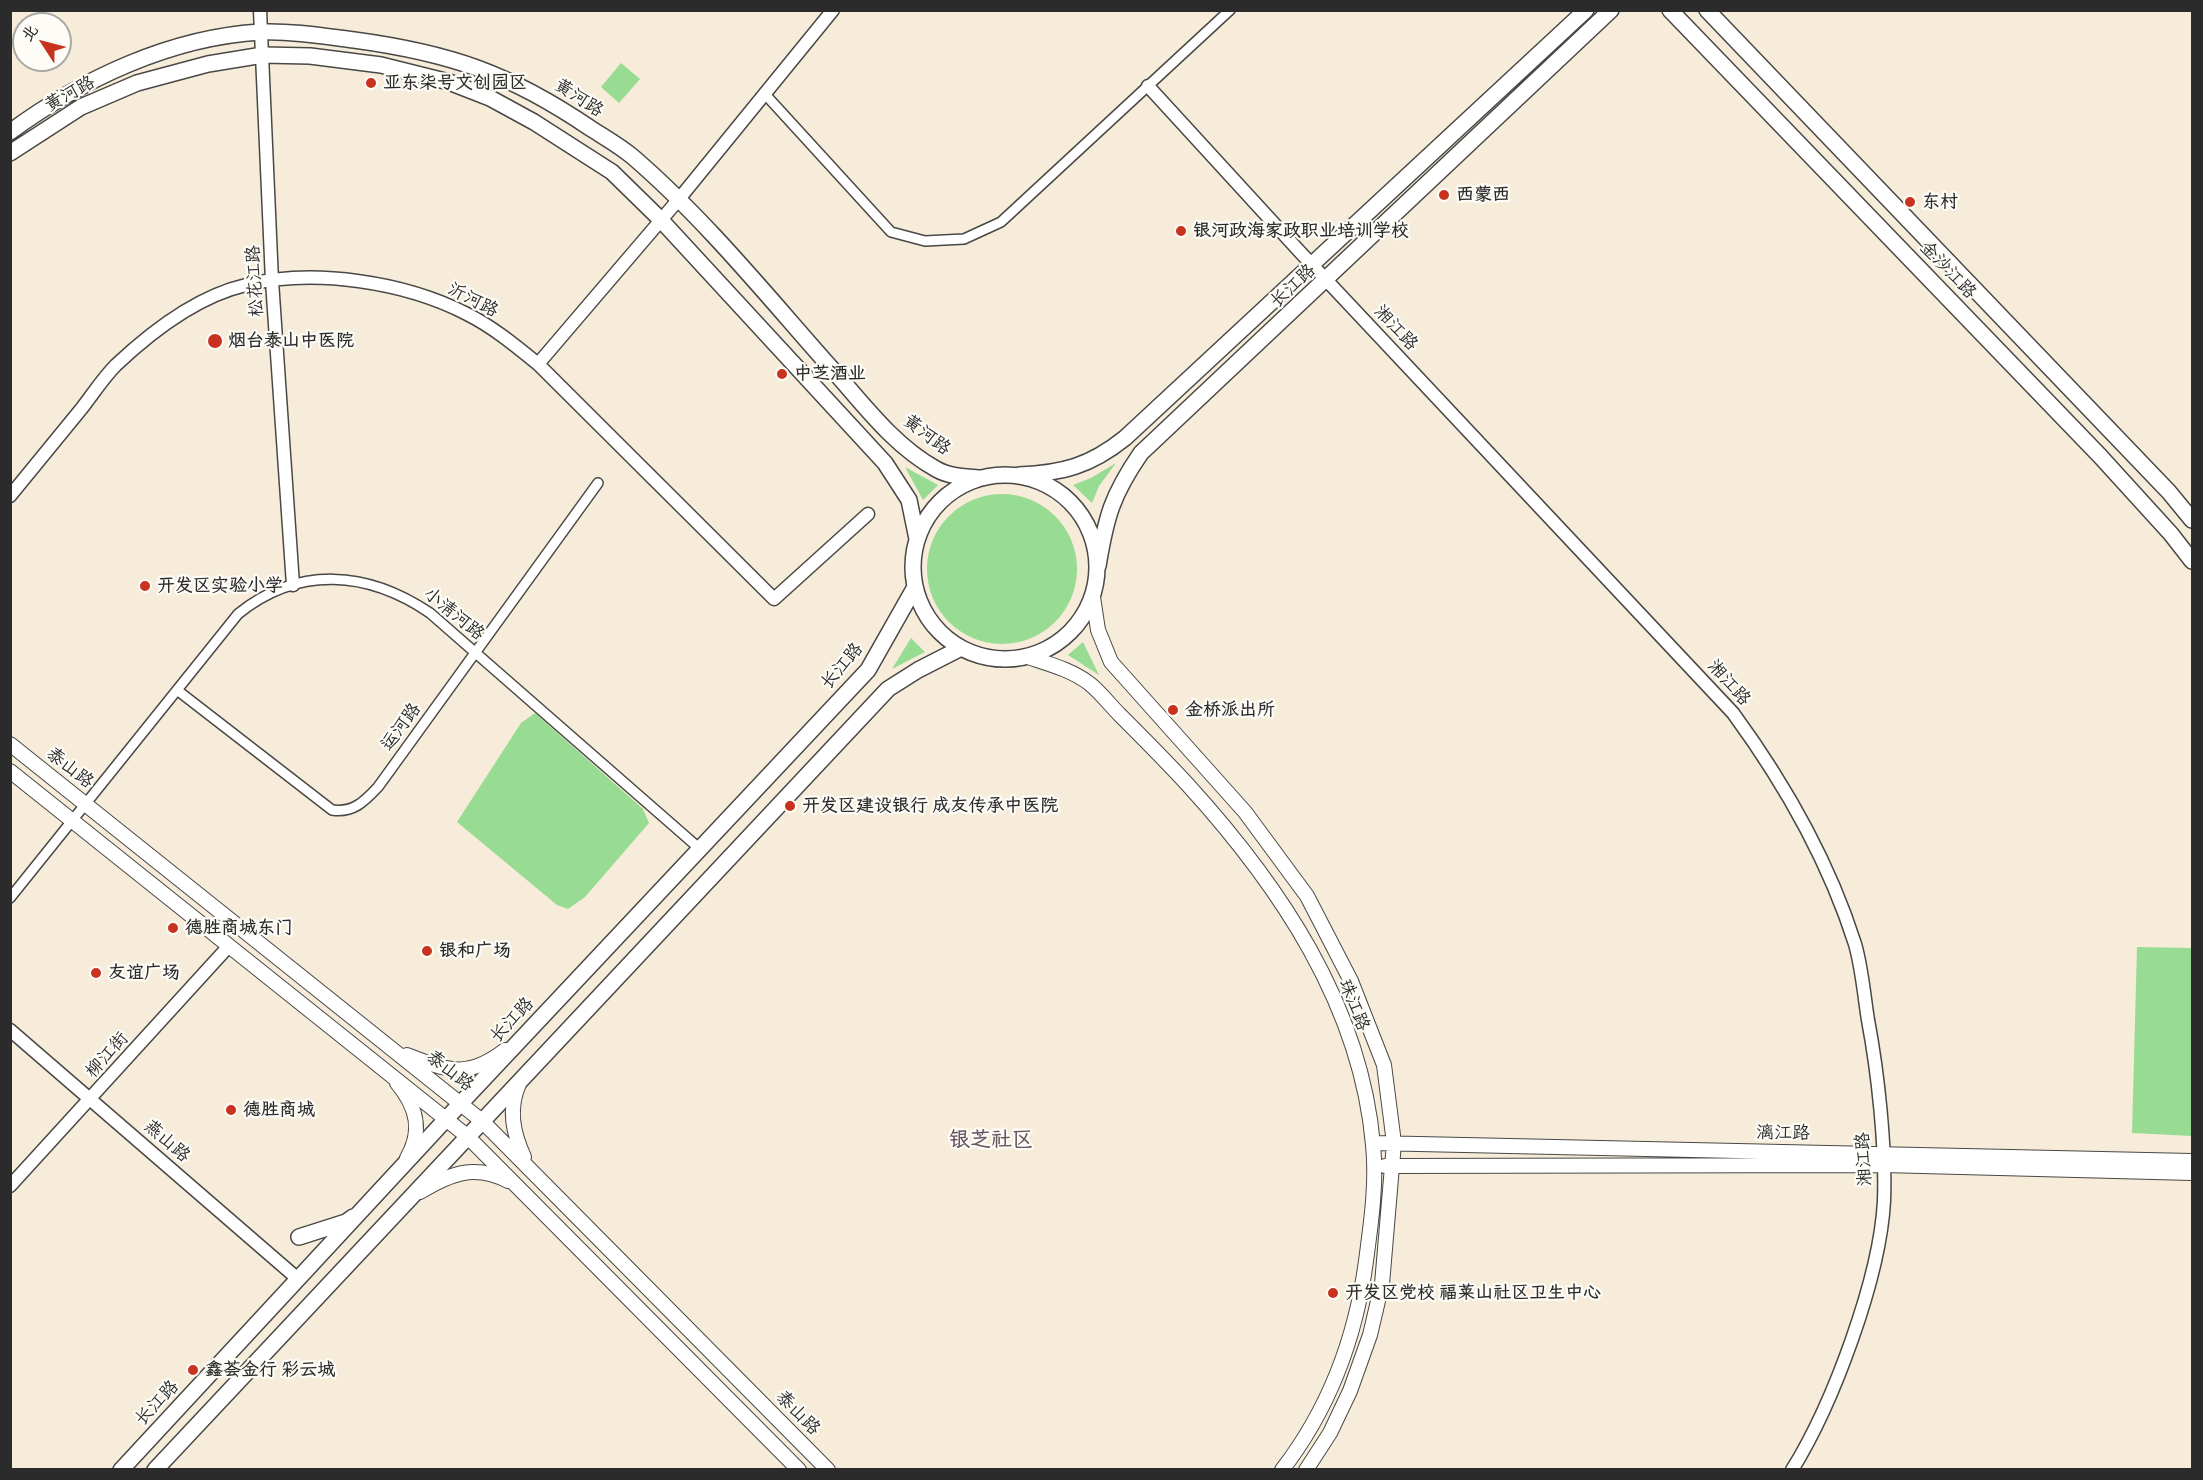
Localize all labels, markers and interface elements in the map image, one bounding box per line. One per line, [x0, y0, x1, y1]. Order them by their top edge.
north arrow [12, 12, 72, 72]
text: 北 [16, 20, 42, 45]
street label: 黄河路 [41, 71, 99, 117]
place label: 亚东柒号文创园区 [383, 72, 527, 94]
street label: 黄河路 [550, 74, 608, 122]
marker: 亚东柒号文创园区 [364, 76, 378, 90]
place label: 西蒙西 [1456, 184, 1510, 206]
marker: 西蒙西 [1437, 188, 1451, 202]
place label: 东村 [1922, 191, 1958, 213]
marker: 东村 [1903, 195, 1917, 209]
place label: 银河政海家政职业培训学校 [1193, 220, 1409, 242]
marker: 银河政海家政职业培训学校 [1174, 224, 1188, 238]
street label: 金沙江路 [1915, 237, 1981, 303]
street label: 松花江路 [242, 244, 268, 318]
street label: 长江路 [1266, 260, 1320, 312]
street label: 沂河路 [444, 278, 502, 322]
street label: 湘江路 [1370, 301, 1422, 355]
place label: 烟台泰山中医院 [228, 330, 354, 352]
marker: 烟台泰山中医院 [206, 332, 224, 350]
place label: 中芝酒业 [794, 363, 866, 385]
marker: 中芝酒业 [775, 367, 789, 381]
street label: 黄河路 [899, 410, 955, 460]
place label: 开发区实验小学 [157, 575, 283, 597]
marker: 开发区实验小学 [138, 579, 152, 593]
street label: 小清河路 [419, 583, 489, 645]
street label: 长江路 [816, 638, 868, 694]
street label: 湘江路 [1703, 656, 1755, 710]
street label: 运河路 [376, 699, 426, 755]
place label: 金桥派出所 [1185, 699, 1275, 721]
marker: 金桥派出所 [1166, 703, 1180, 717]
street label: 泰山路 [42, 743, 98, 793]
place label: 开发区建设银行 成友传承中医院 [802, 795, 1058, 817]
marker: 开发区建设银行 成友传承中医院 [783, 799, 797, 813]
place label: 德胜商城东门 [185, 917, 293, 939]
marker: 德胜商城东门 [166, 921, 180, 935]
place label: 银和广场 [439, 940, 511, 962]
marker: 银和广场 [420, 944, 434, 958]
place label: 友谊广场 [108, 962, 180, 984]
marker: 友谊广场 [89, 966, 103, 980]
street label: 珠江路 [1334, 976, 1374, 1034]
street label: 长江路 [486, 993, 538, 1047]
street label: 柳江街 [81, 1028, 133, 1082]
street label: 泰山路 [422, 1046, 478, 1096]
place label: 德胜商城 [243, 1099, 315, 1121]
marker: 德胜商城 [224, 1103, 238, 1117]
street label: 燕山路 [140, 1115, 194, 1167]
street label: 漓江路 [1756, 1122, 1810, 1144]
district label: 银芝社区 [949, 1127, 1033, 1153]
street label: 湘江路 [1852, 1131, 1876, 1187]
place label: 开发区党校 福莱山社区卫生中心 [1345, 1282, 1601, 1304]
marker: 开发区党校 福莱山社区卫生中心 [1326, 1286, 1340, 1300]
place label: 鑫荟金行 彩云城 [205, 1359, 335, 1381]
marker: 鑫荟金行 彩云城 [186, 1363, 200, 1377]
street label: 长江路 [131, 1376, 183, 1430]
street label: 泰山路 [771, 1386, 825, 1440]

